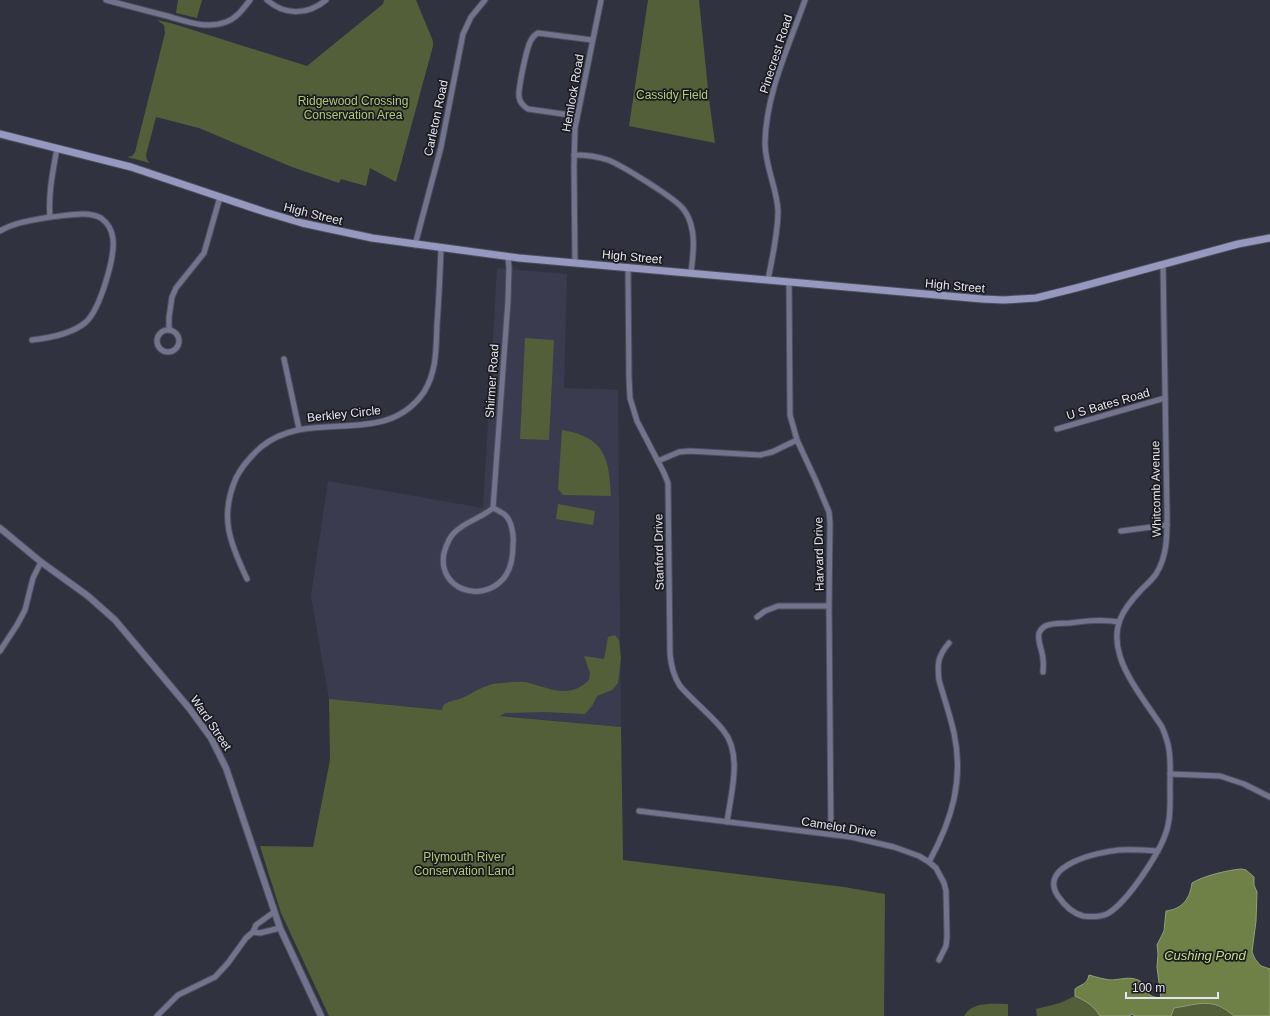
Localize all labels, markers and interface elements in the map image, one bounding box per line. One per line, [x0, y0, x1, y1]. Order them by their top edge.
street label: Pinecrest Road [757, 13, 795, 95]
street label: Hemlock Road [559, 53, 587, 133]
street label: Carleton Road [421, 79, 451, 157]
park label: Cassidy Field [636, 88, 708, 102]
park label: Ridgewood Crossing Conservation Area [298, 94, 408, 122]
street label: High Street [282, 200, 344, 228]
street label: High Street [601, 247, 663, 267]
street label: High Street [924, 276, 986, 296]
street label: Shirmer Road [482, 344, 502, 418]
street label: U S Bates Road [1065, 385, 1151, 423]
street label: Berkley Circle [306, 403, 382, 425]
street label: Whitcomb Avenue [1148, 440, 1164, 537]
street label: Stanford Drive [651, 513, 667, 590]
street label: Harvard Drive [811, 517, 827, 591]
street label: Ward Street [187, 693, 235, 754]
street label: Camelot Drive [800, 814, 878, 840]
park label: Plymouth River Conservation Land [414, 850, 514, 878]
water label: Cushing Pond [1164, 948, 1247, 963]
scale bar [1126, 974, 1218, 1000]
text: 100 m [1132, 981, 1165, 995]

